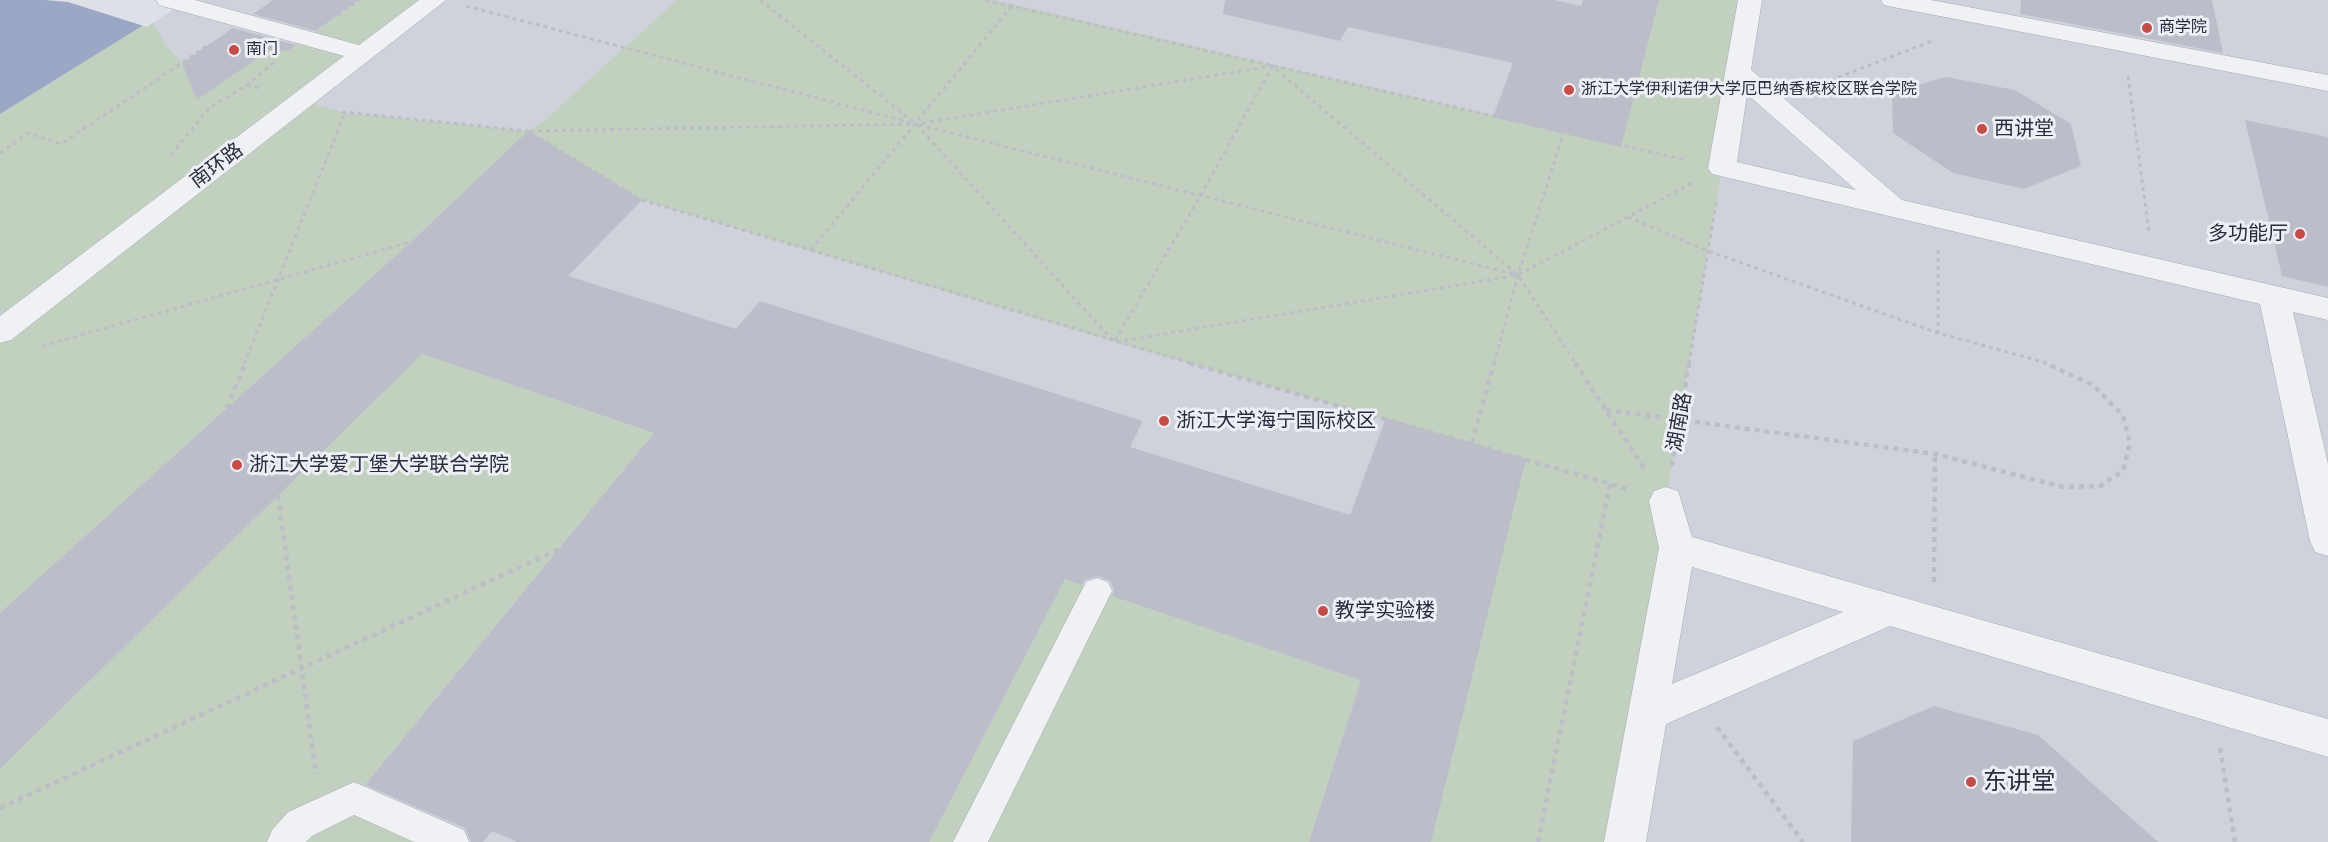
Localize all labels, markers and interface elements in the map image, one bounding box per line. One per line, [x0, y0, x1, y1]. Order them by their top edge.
place label: 商学院 [2159, 18, 2207, 38]
marker: 商学院 [2140, 21, 2154, 35]
place label: 南门 [246, 40, 278, 60]
marker: 南门 [227, 43, 241, 57]
place label: 浙江大学伊利诺伊大学厄巴纳香槟校区联合学院 [1581, 80, 1917, 100]
marker: 浙江大学伊利诺伊大学厄巴纳香槟校区联合学院 [1562, 83, 1576, 97]
place label: 西讲堂 [1994, 117, 2054, 141]
marker: 西讲堂 [1975, 122, 1989, 136]
street label: 南环路 [186, 138, 248, 194]
place label: 多功能厅 [2208, 222, 2288, 246]
marker: 多功能厅 [2293, 227, 2307, 241]
street label: 湖南路 [1663, 390, 1697, 454]
place label: 浙江大学海宁国际校区 [1176, 409, 1376, 433]
marker: 浙江大学海宁国际校区 [1157, 414, 1171, 428]
place label: 浙江大学爱丁堡大学联合学院 [249, 453, 509, 477]
marker: 浙江大学爱丁堡大学联合学院 [230, 458, 244, 472]
place label: 教学实验楼 [1335, 599, 1435, 623]
marker: 教学实验楼 [1316, 604, 1330, 618]
place label: 东讲堂 [1983, 768, 2055, 796]
marker: 东讲堂 [1964, 775, 1978, 789]

